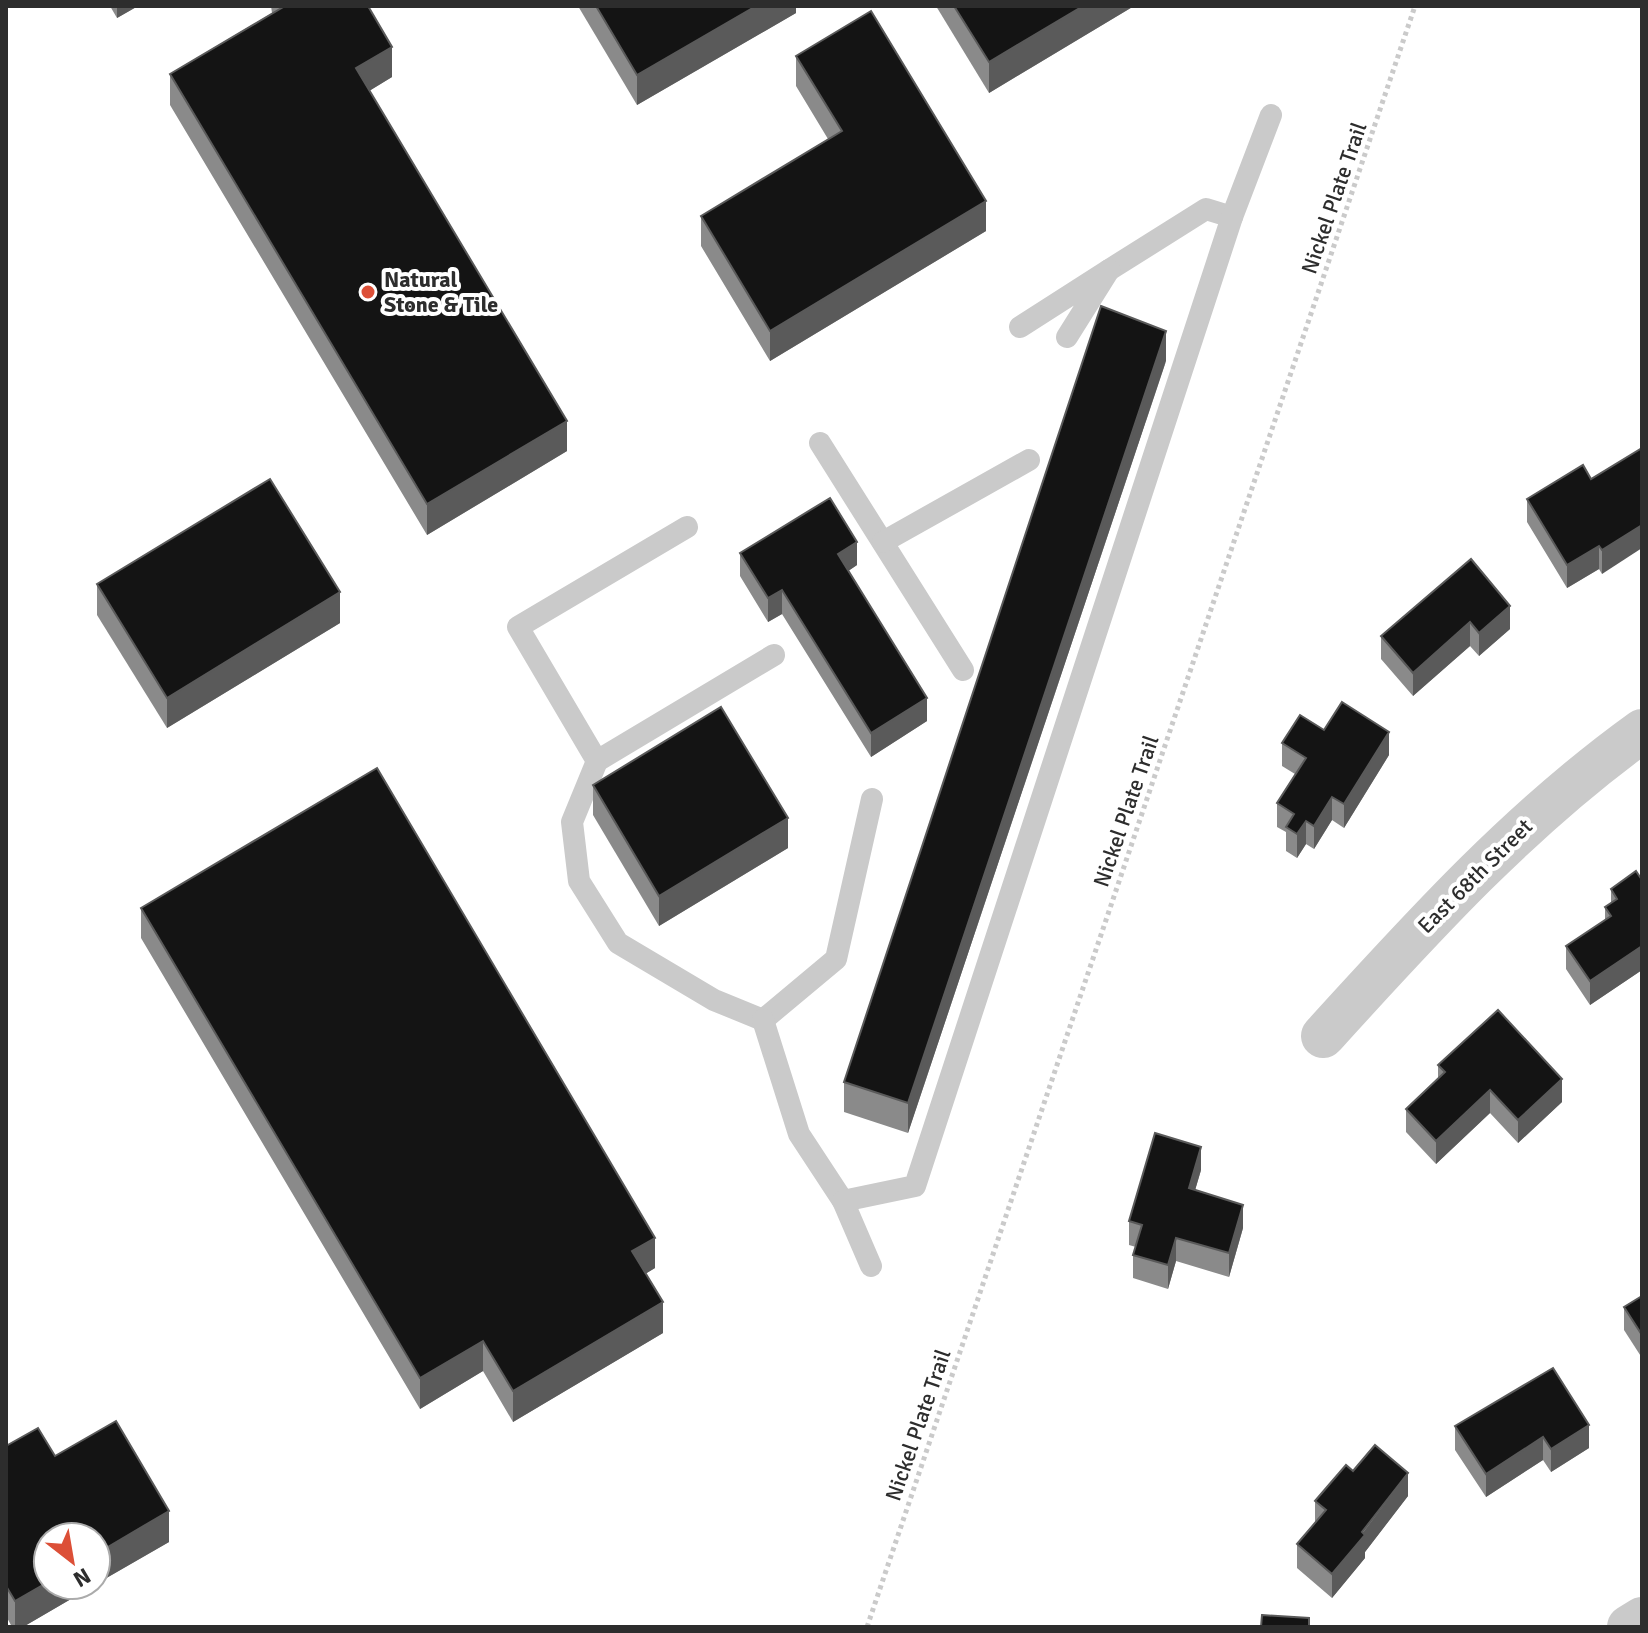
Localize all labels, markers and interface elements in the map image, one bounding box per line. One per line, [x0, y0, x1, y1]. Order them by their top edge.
street label: Nickel Plate Trail [1295, 119, 1373, 277]
place label: Natural Stone & Tile [384, 266, 498, 318]
marker: Natural Stone & Tile [359, 283, 377, 301]
street label: Nickel Plate Trail [1087, 732, 1165, 890]
street label: East 68th Street [1412, 813, 1538, 939]
street label: Nickel Plate Trail [879, 1346, 957, 1504]
north arrow [32, 1521, 112, 1601]
text: N [69, 1562, 96, 1593]

